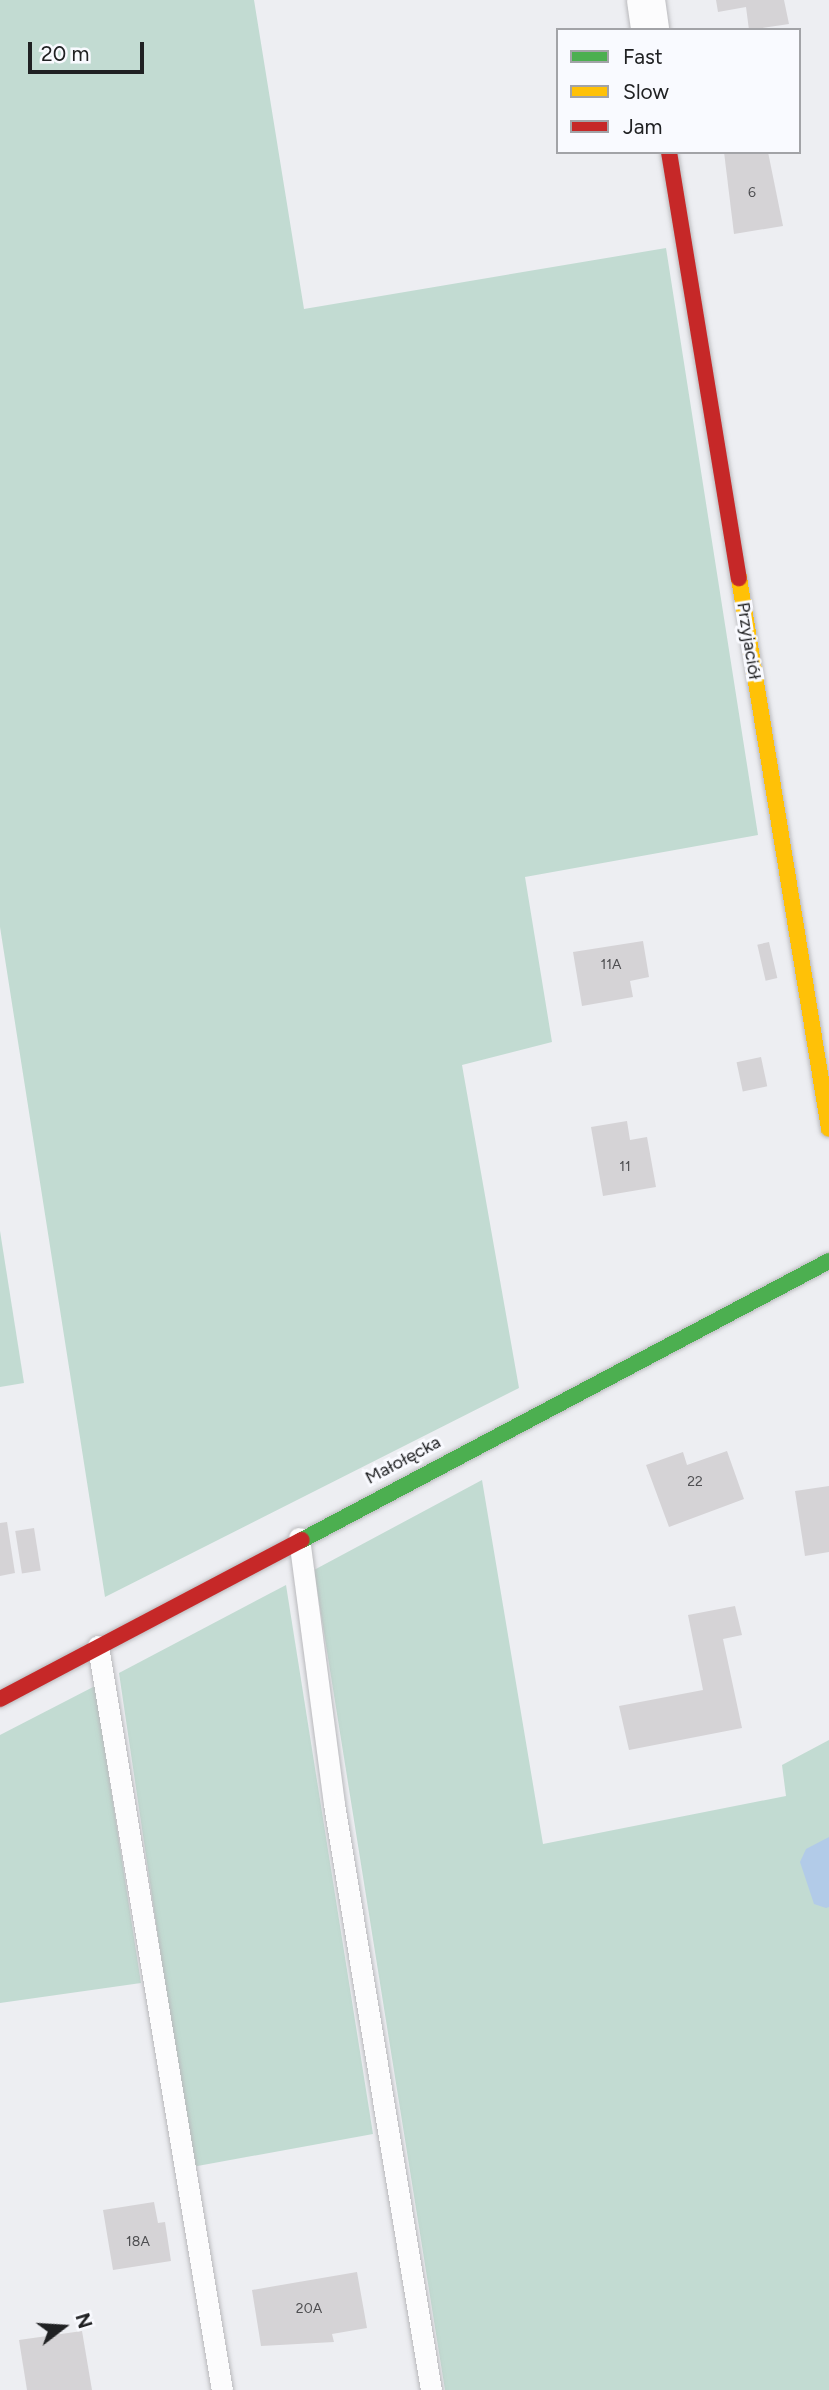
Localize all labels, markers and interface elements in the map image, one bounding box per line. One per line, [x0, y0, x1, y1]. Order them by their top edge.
scale bar [32, 28, 147, 72]
legend [556, 28, 801, 154]
text: 20 m [41, 41, 89, 66]
text: Fast [623, 44, 663, 69]
text: Slow [623, 79, 669, 104]
text: Jam [623, 114, 662, 139]
house number: 6 [748, 185, 756, 201]
street label: Przyjaciół [732, 601, 766, 681]
house number: 11A [600, 957, 622, 973]
house number: 11 [619, 1159, 631, 1175]
street label: Małołęcka [362, 1431, 444, 1489]
house number: 22 [687, 1474, 703, 1490]
house number: 18A [126, 2234, 150, 2250]
north arrow [28, 2292, 98, 2362]
house number: 20A [296, 2301, 322, 2317]
text: N [70, 2310, 97, 2331]

